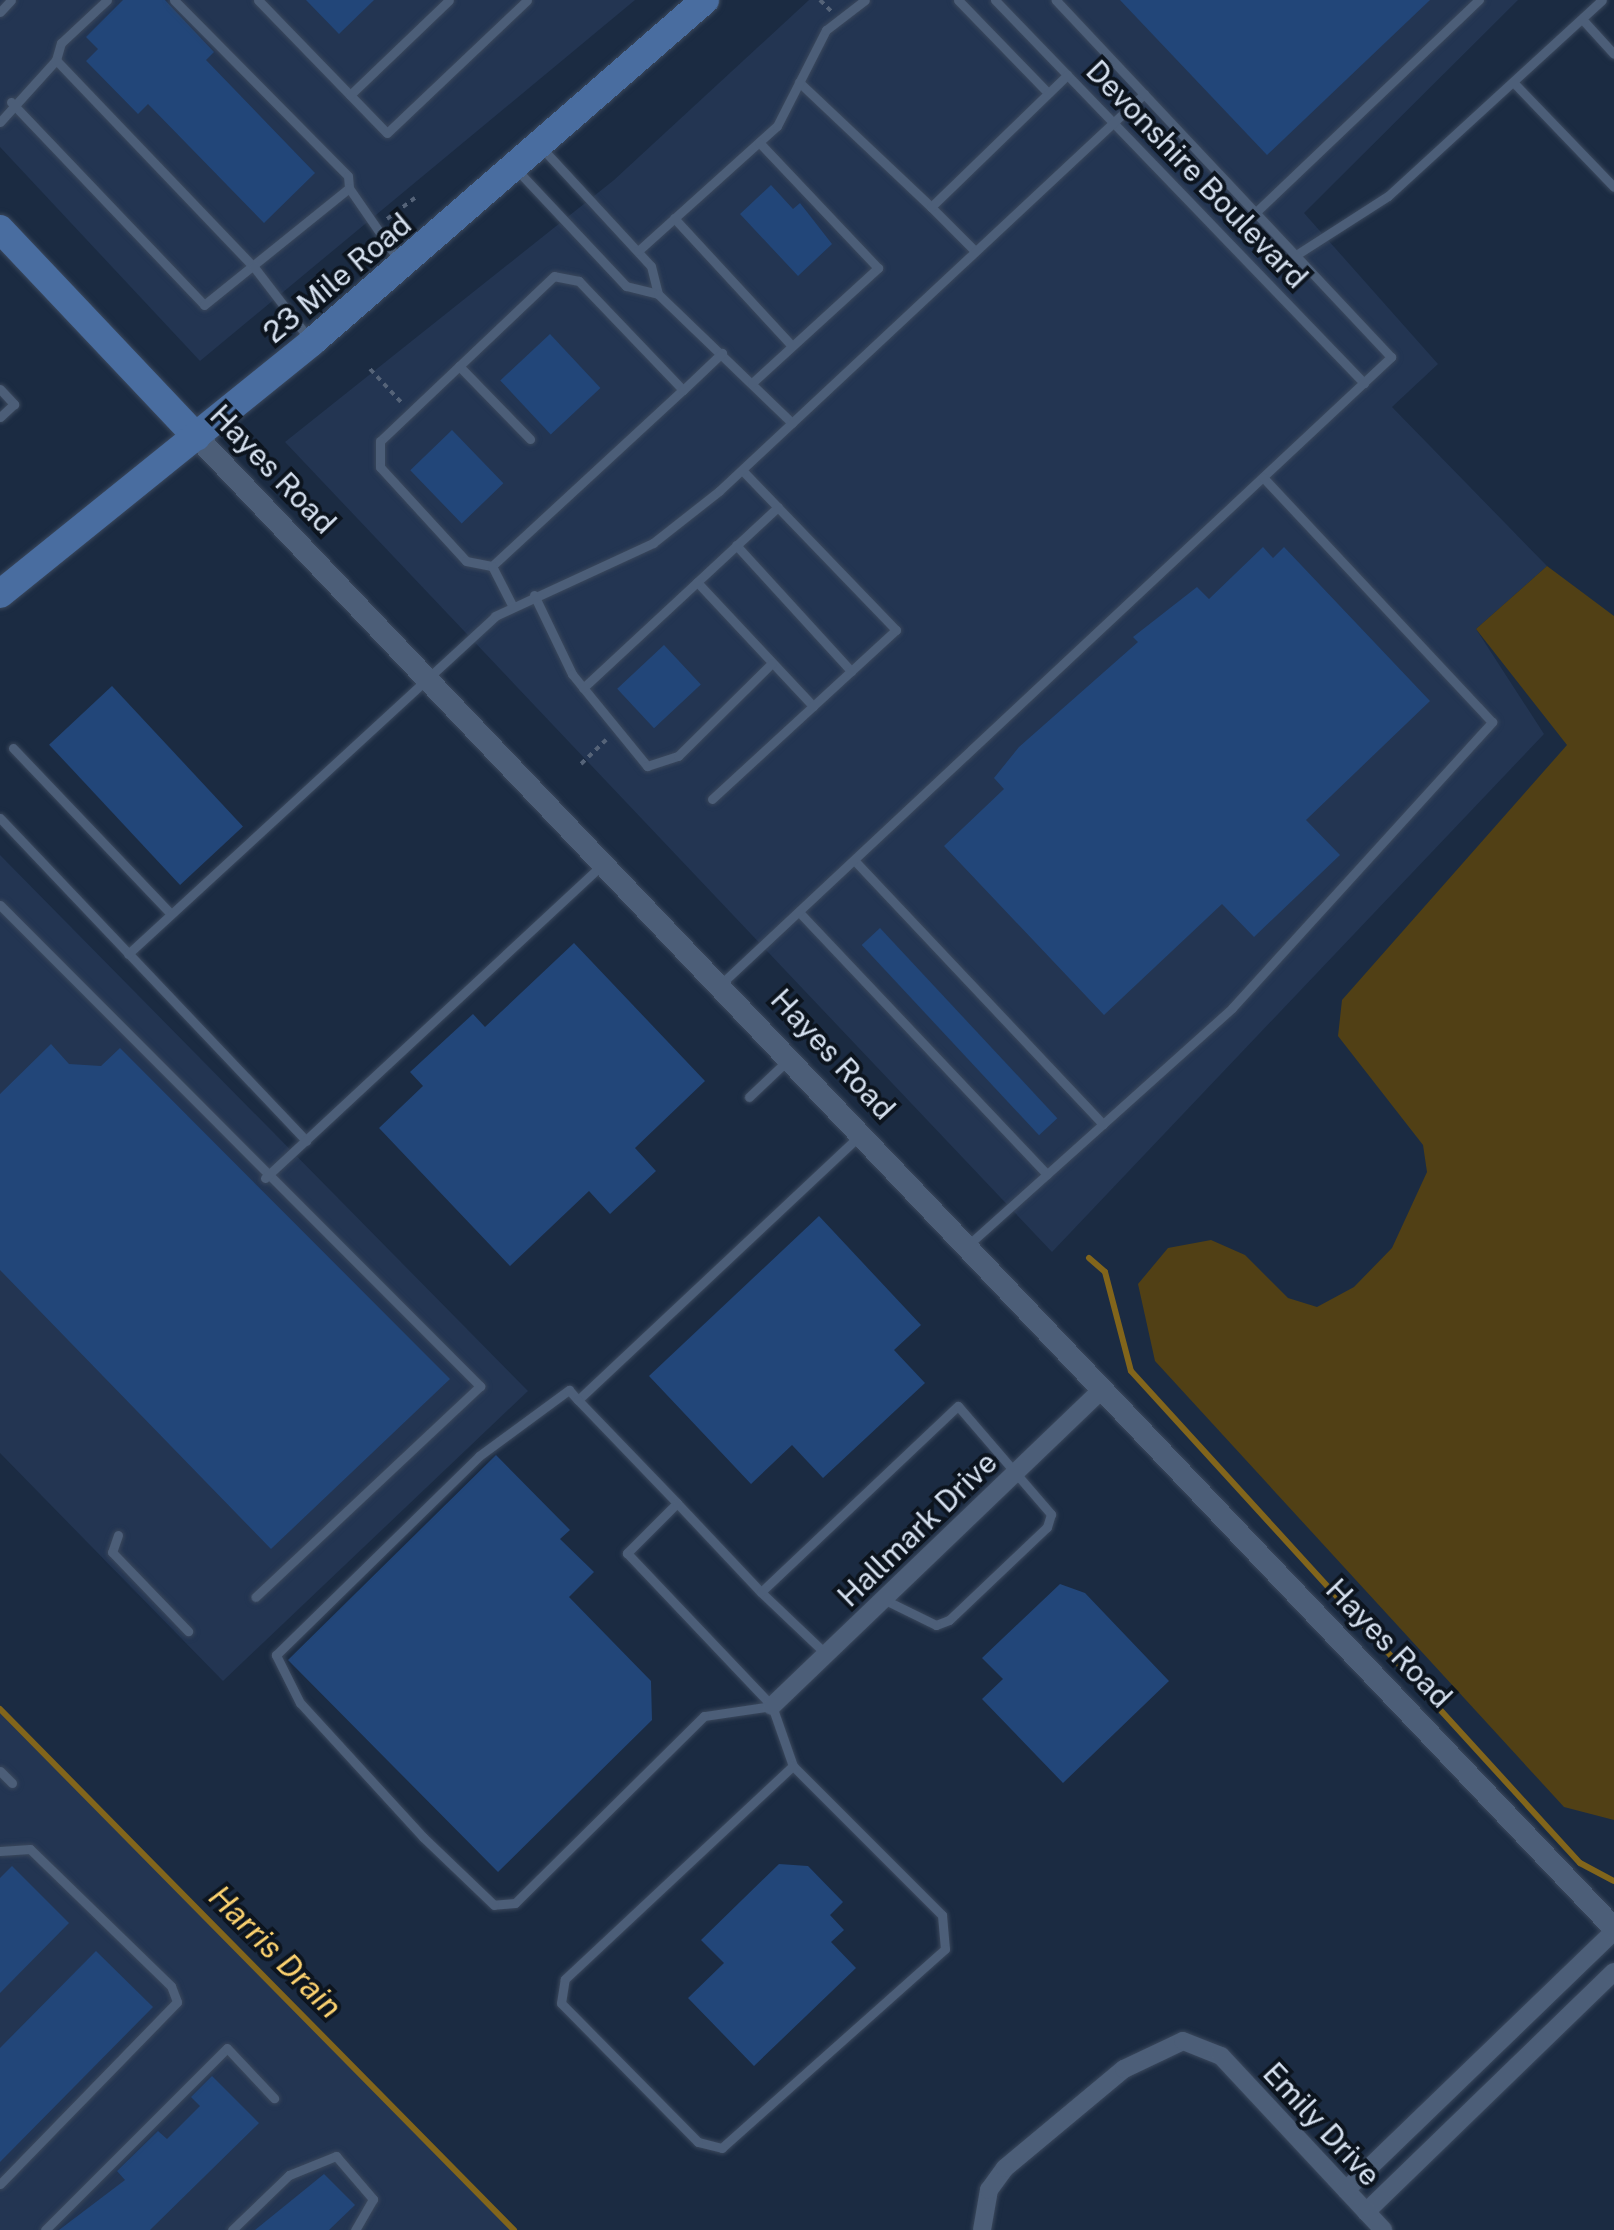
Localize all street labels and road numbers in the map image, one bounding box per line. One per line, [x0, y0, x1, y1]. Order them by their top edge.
street label: Devonshire Boulevard [1079, 53, 1315, 295]
street label: 23 Mile Road [256, 206, 418, 350]
street label: Hayes Road [203, 397, 343, 541]
street label: Hayes Road [764, 981, 902, 1127]
street label: Hallmark Drive [830, 1444, 1004, 1614]
street label: Hayes Road [1319, 1571, 1459, 1715]
street label: Emily Drive [1256, 2055, 1388, 2193]

